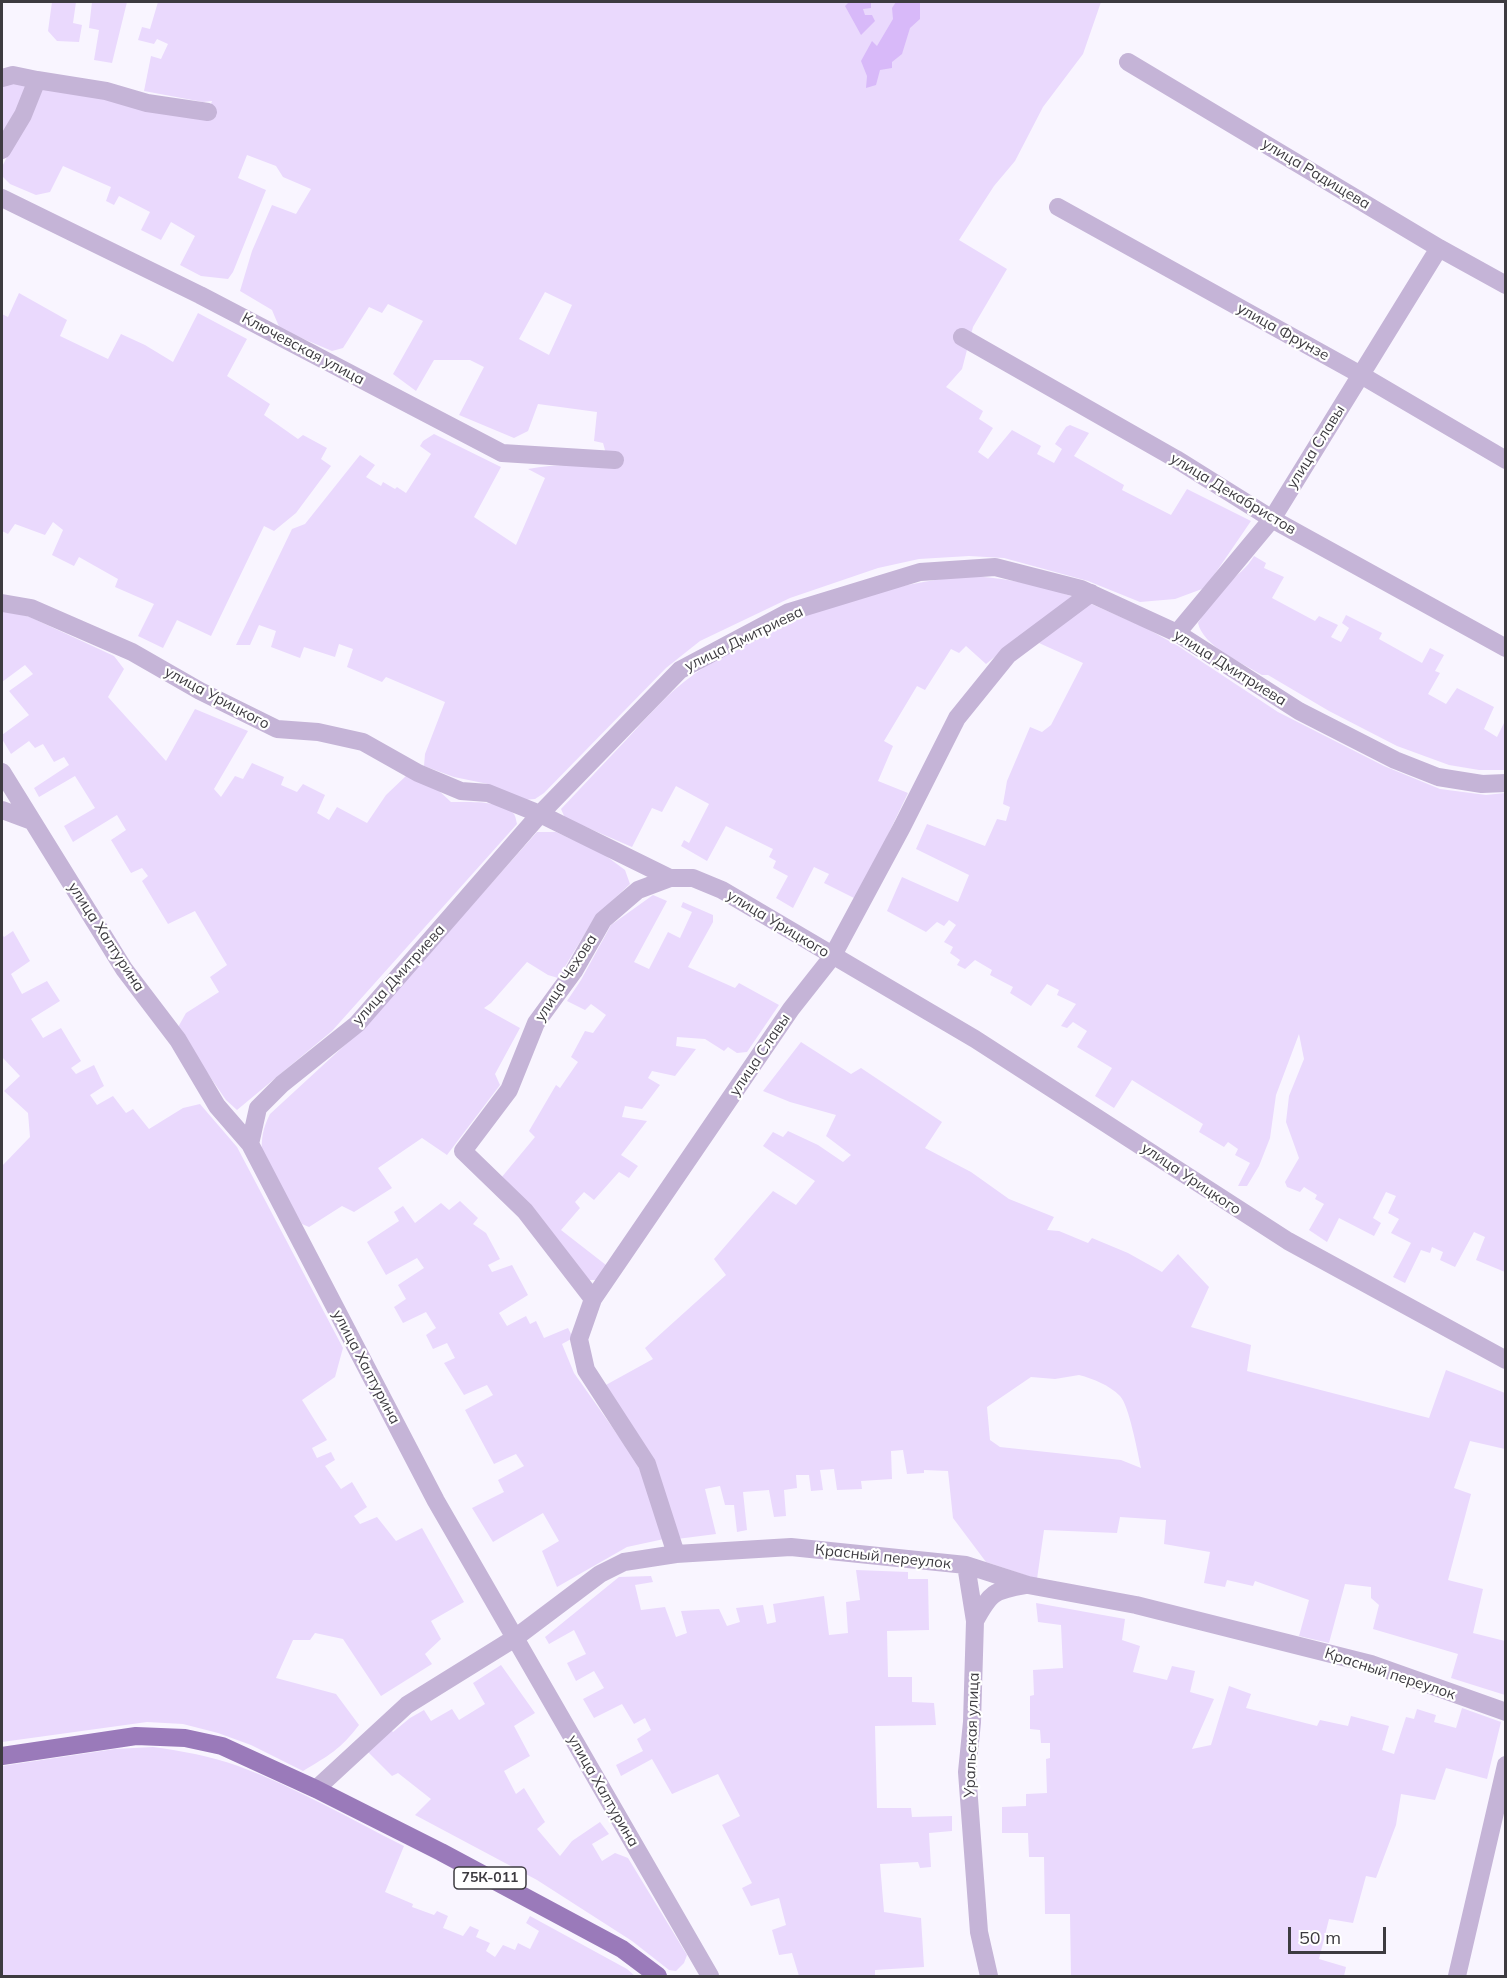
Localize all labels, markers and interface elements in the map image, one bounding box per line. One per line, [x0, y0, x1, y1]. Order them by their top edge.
street label: улица Радищева [1259, 135, 1373, 213]
street label: улица Фрунзе [1234, 299, 1332, 365]
street label: Ключевская улица [239, 309, 367, 389]
street label: улица Славы [1283, 402, 1349, 492]
street label: улица Декабристов [1167, 449, 1299, 539]
street label: улица Дмитриева [682, 603, 806, 675]
street label: улица Дмитриева [1170, 626, 1290, 710]
street label: улица Урицкого [161, 663, 273, 733]
street label: улица Халтурина [64, 879, 148, 995]
street label: улица Урицкого [724, 886, 832, 962]
street label: улица Дмитриева [349, 921, 449, 1029]
street label: улица Чехова [531, 931, 601, 1025]
street label: улица Славы [726, 1010, 794, 1100]
street label: улица Урицкого [1138, 1139, 1244, 1219]
street label: улица Халтурина [328, 1307, 404, 1427]
street label: Красный переулок [814, 1541, 952, 1573]
street label: Красный переулок [1322, 1644, 1458, 1704]
street label: Уральская улица [961, 1672, 983, 1798]
street label: улица Халтурина [564, 1732, 642, 1850]
road number: 75К-011 [454, 1867, 526, 1889]
scale bar [1291, 1915, 1388, 1953]
text: 50 m [1299, 1926, 1341, 1949]

